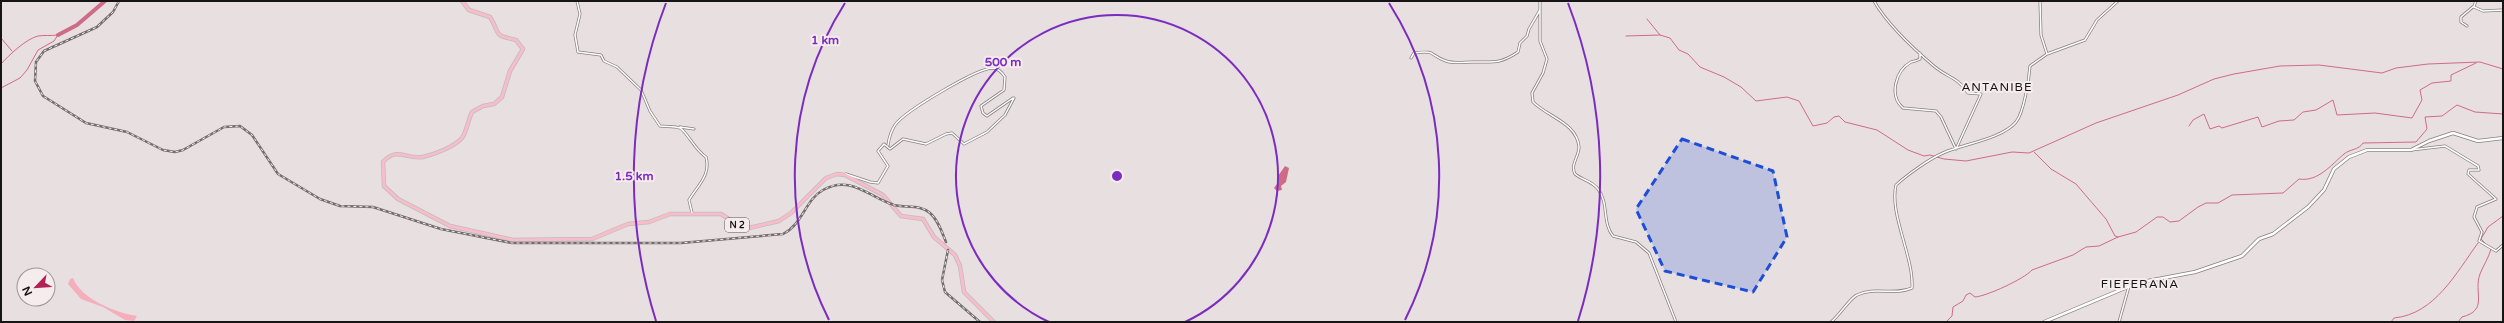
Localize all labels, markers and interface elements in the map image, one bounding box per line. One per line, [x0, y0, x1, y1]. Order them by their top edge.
text: 1 km [811, 33, 839, 47]
text: 500 m [985, 55, 1021, 69]
district label: ANTANIBE [1961, 80, 2033, 94]
text: 1.5 km [615, 169, 653, 183]
centre of rings [1110, 169, 1124, 183]
road number: N 2 [725, 218, 749, 232]
north arrow [16, 267, 56, 307]
district label: FIEFERANA [2101, 277, 2179, 291]
text: N [20, 284, 35, 298]

